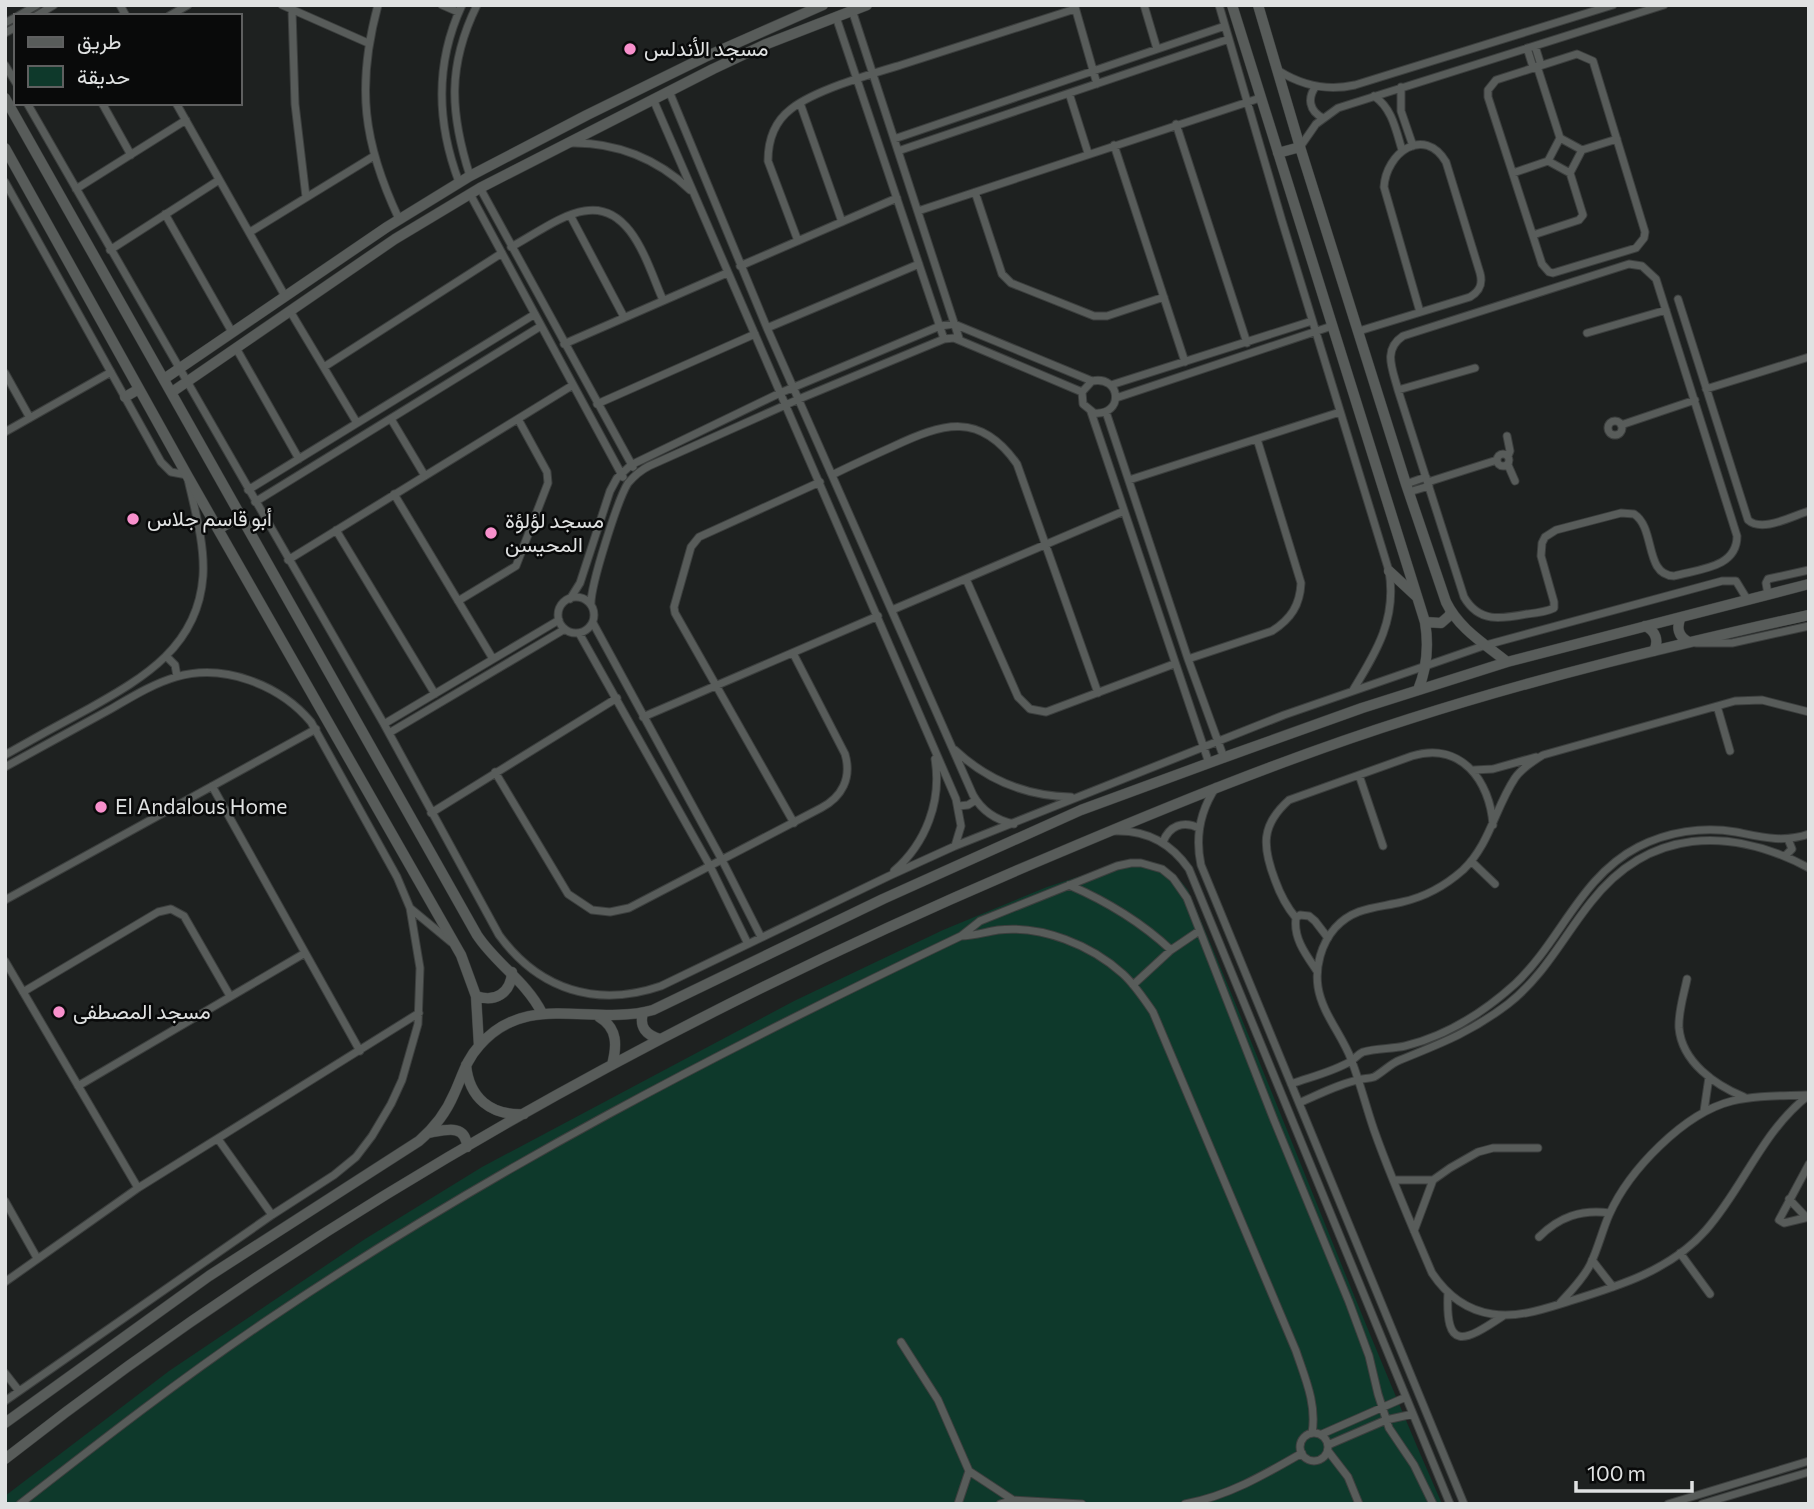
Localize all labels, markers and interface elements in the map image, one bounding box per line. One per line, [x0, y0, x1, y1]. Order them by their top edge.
legend [14, 14, 242, 105]
text: طريق [77, 28, 122, 55]
place label: مسجد الأندلس [644, 35, 768, 61]
marker: مسجد الأندلس [622, 41, 638, 57]
text: حديقة [77, 63, 130, 89]
place label: أبو قاسم جلاس [147, 505, 272, 533]
place label: مسجد لؤلؤة المحيسن [505, 507, 604, 557]
marker: أبو قاسم جلاس [125, 511, 141, 527]
marker: مسجد لؤلؤة المحيسن [483, 525, 499, 541]
place label: El Andalous Home [115, 793, 287, 818]
marker: El Andalous Home [93, 799, 109, 815]
place label: مسجد المصطفى [73, 998, 211, 1024]
marker: مسجد المصطفى [51, 1004, 67, 1020]
scale bar [1576, 1450, 1692, 1494]
text: 100 m [1587, 1460, 1646, 1485]

